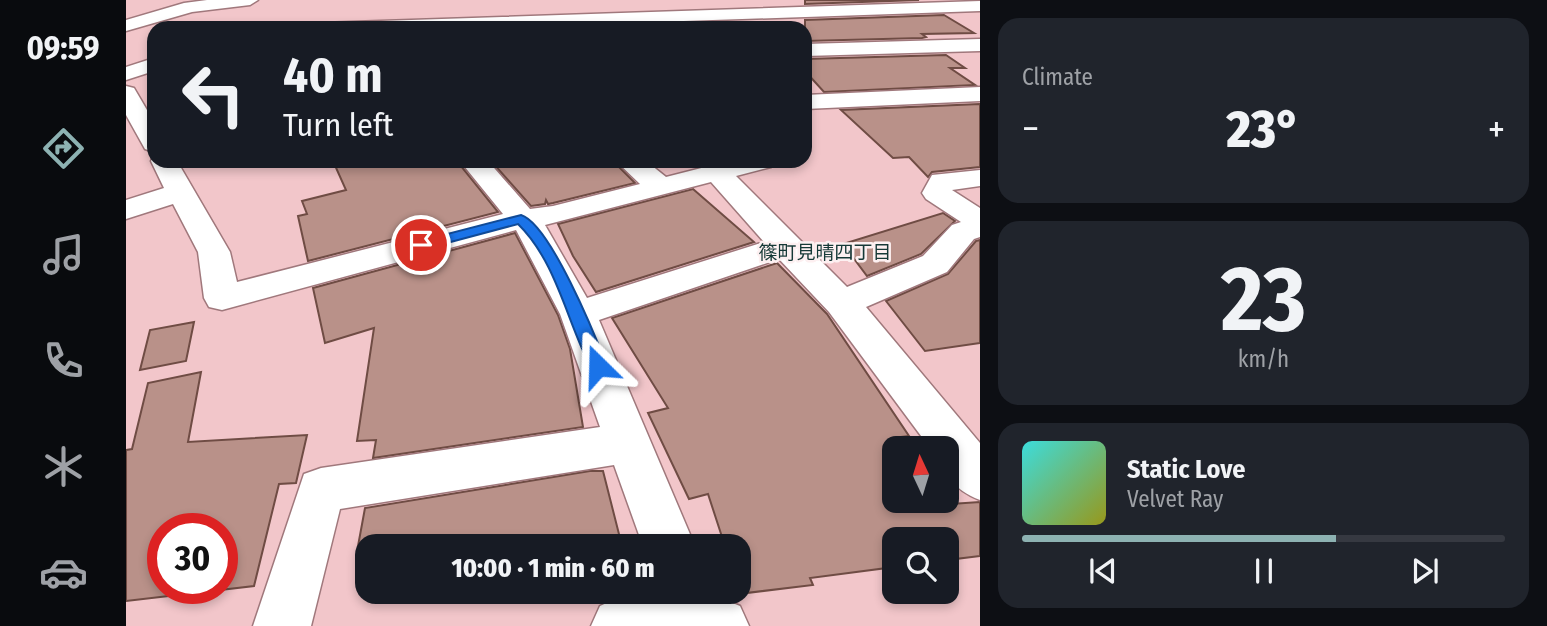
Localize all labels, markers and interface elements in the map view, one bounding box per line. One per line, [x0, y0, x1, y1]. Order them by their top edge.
text: 09:59 [26, 29, 100, 67]
text: 40 m [283, 46, 383, 105]
icon: left [168, 49, 259, 140]
text: Climate [1022, 63, 1093, 91]
text: 23° [1227, 98, 1300, 161]
text: Turn left [283, 106, 393, 144]
text: − [1022, 106, 1039, 152]
text: + [1488, 106, 1505, 152]
icon: directions [39, 124, 88, 173]
pin [391, 215, 451, 275]
icon: arrive [402, 226, 440, 264]
icon: music [39, 230, 88, 279]
district label: 篠町見晴四丁目 [758, 241, 892, 264]
text: 23 [1221, 245, 1306, 354]
position arrow [561, 329, 635, 403]
icon: phone [39, 336, 88, 385]
text: km/h [1238, 345, 1289, 373]
north arrow [882, 436, 959, 513]
map controls [882, 436, 959, 604]
icon: climate [39, 442, 88, 491]
text: Static Love [1127, 454, 1245, 485]
text: Velvet Ray [1127, 485, 1223, 513]
speed limit sign: 30 [147, 513, 238, 604]
button: search [882, 527, 959, 604]
icon: car [39, 548, 88, 597]
icon: previous [1084, 552, 1122, 590]
icon: pause [1245, 552, 1283, 590]
icon: next [1406, 552, 1444, 590]
text: 10:00 · 1 min · 60 m [451, 553, 655, 584]

